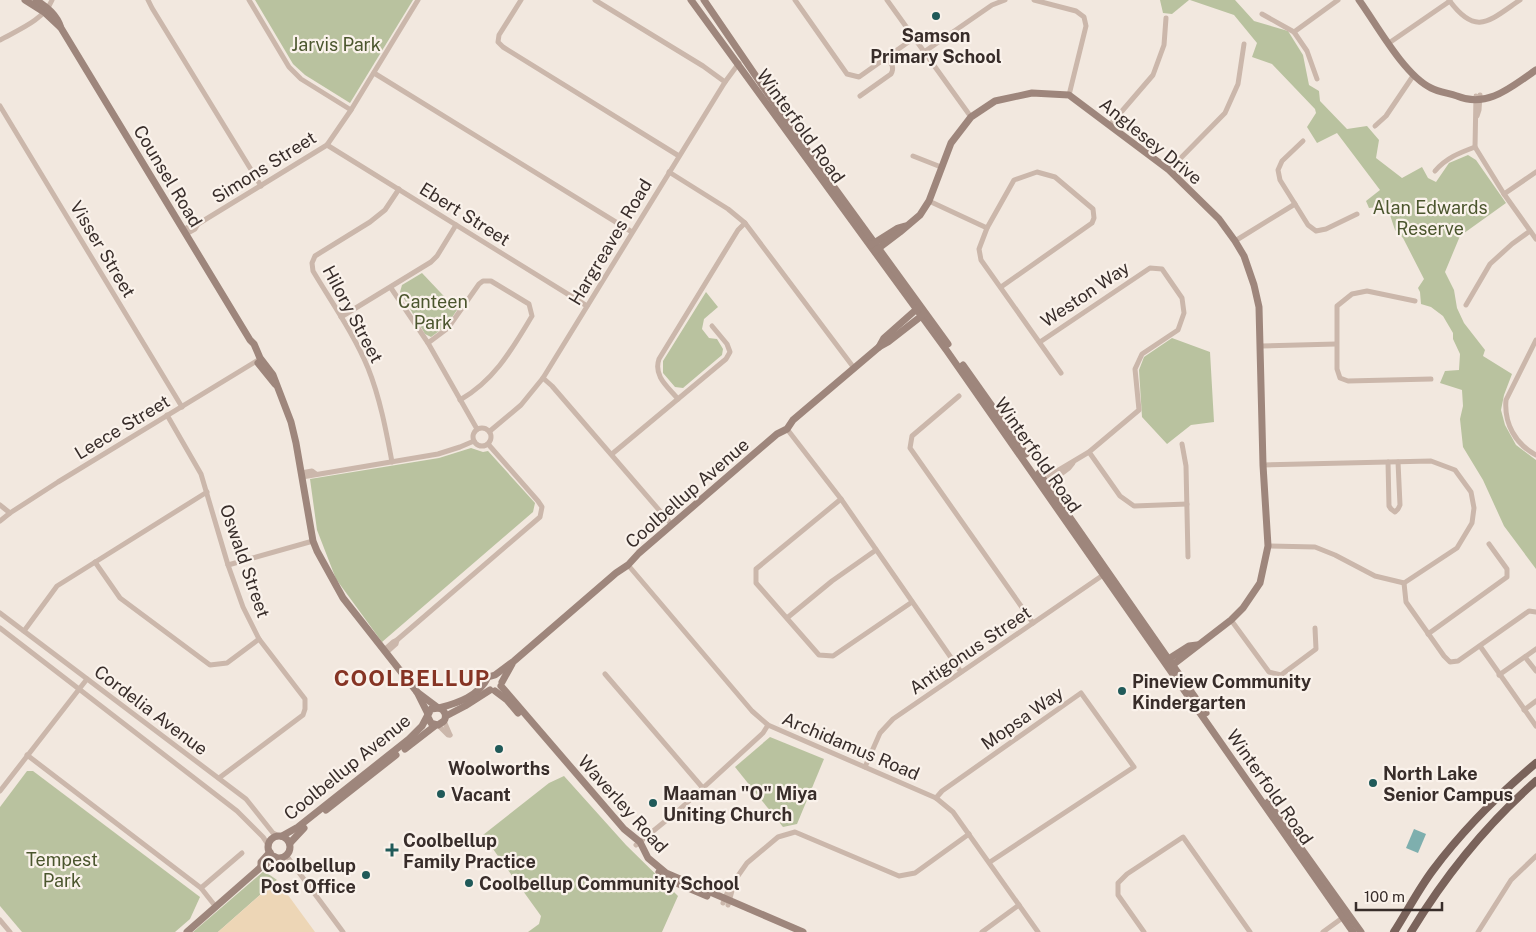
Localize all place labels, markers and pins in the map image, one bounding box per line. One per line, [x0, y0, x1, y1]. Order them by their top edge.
marker: Samson Primary School [930, 10, 942, 22]
place label: Samson Primary School [870, 25, 1002, 67]
place label: Pineview Community Kindergarten [1132, 671, 1311, 713]
marker: Pineview Community Kindergarten [1116, 685, 1128, 697]
marker: Woolworths [493, 743, 505, 755]
place label: Woolworths [448, 758, 550, 779]
place label: North Lake Senior Campus [1383, 763, 1513, 805]
marker: North Lake Senior Campus [1367, 777, 1379, 789]
place label: Maaman "O" Miya Uniting Church [663, 783, 817, 825]
place label: Vacant [451, 784, 511, 805]
marker: Vacant [435, 788, 447, 800]
marker: Maaman "O" Miya Uniting Church [647, 797, 659, 809]
place label: Coolbellup Family Practice [403, 830, 536, 872]
marker: Coolbellup Family Practice [385, 843, 399, 857]
place label: Coolbellup Post Office [260, 855, 356, 897]
marker: Coolbellup Post Office [360, 869, 372, 881]
place label: Coolbellup Community School [479, 873, 740, 894]
marker: Coolbellup Community School [463, 877, 475, 889]

